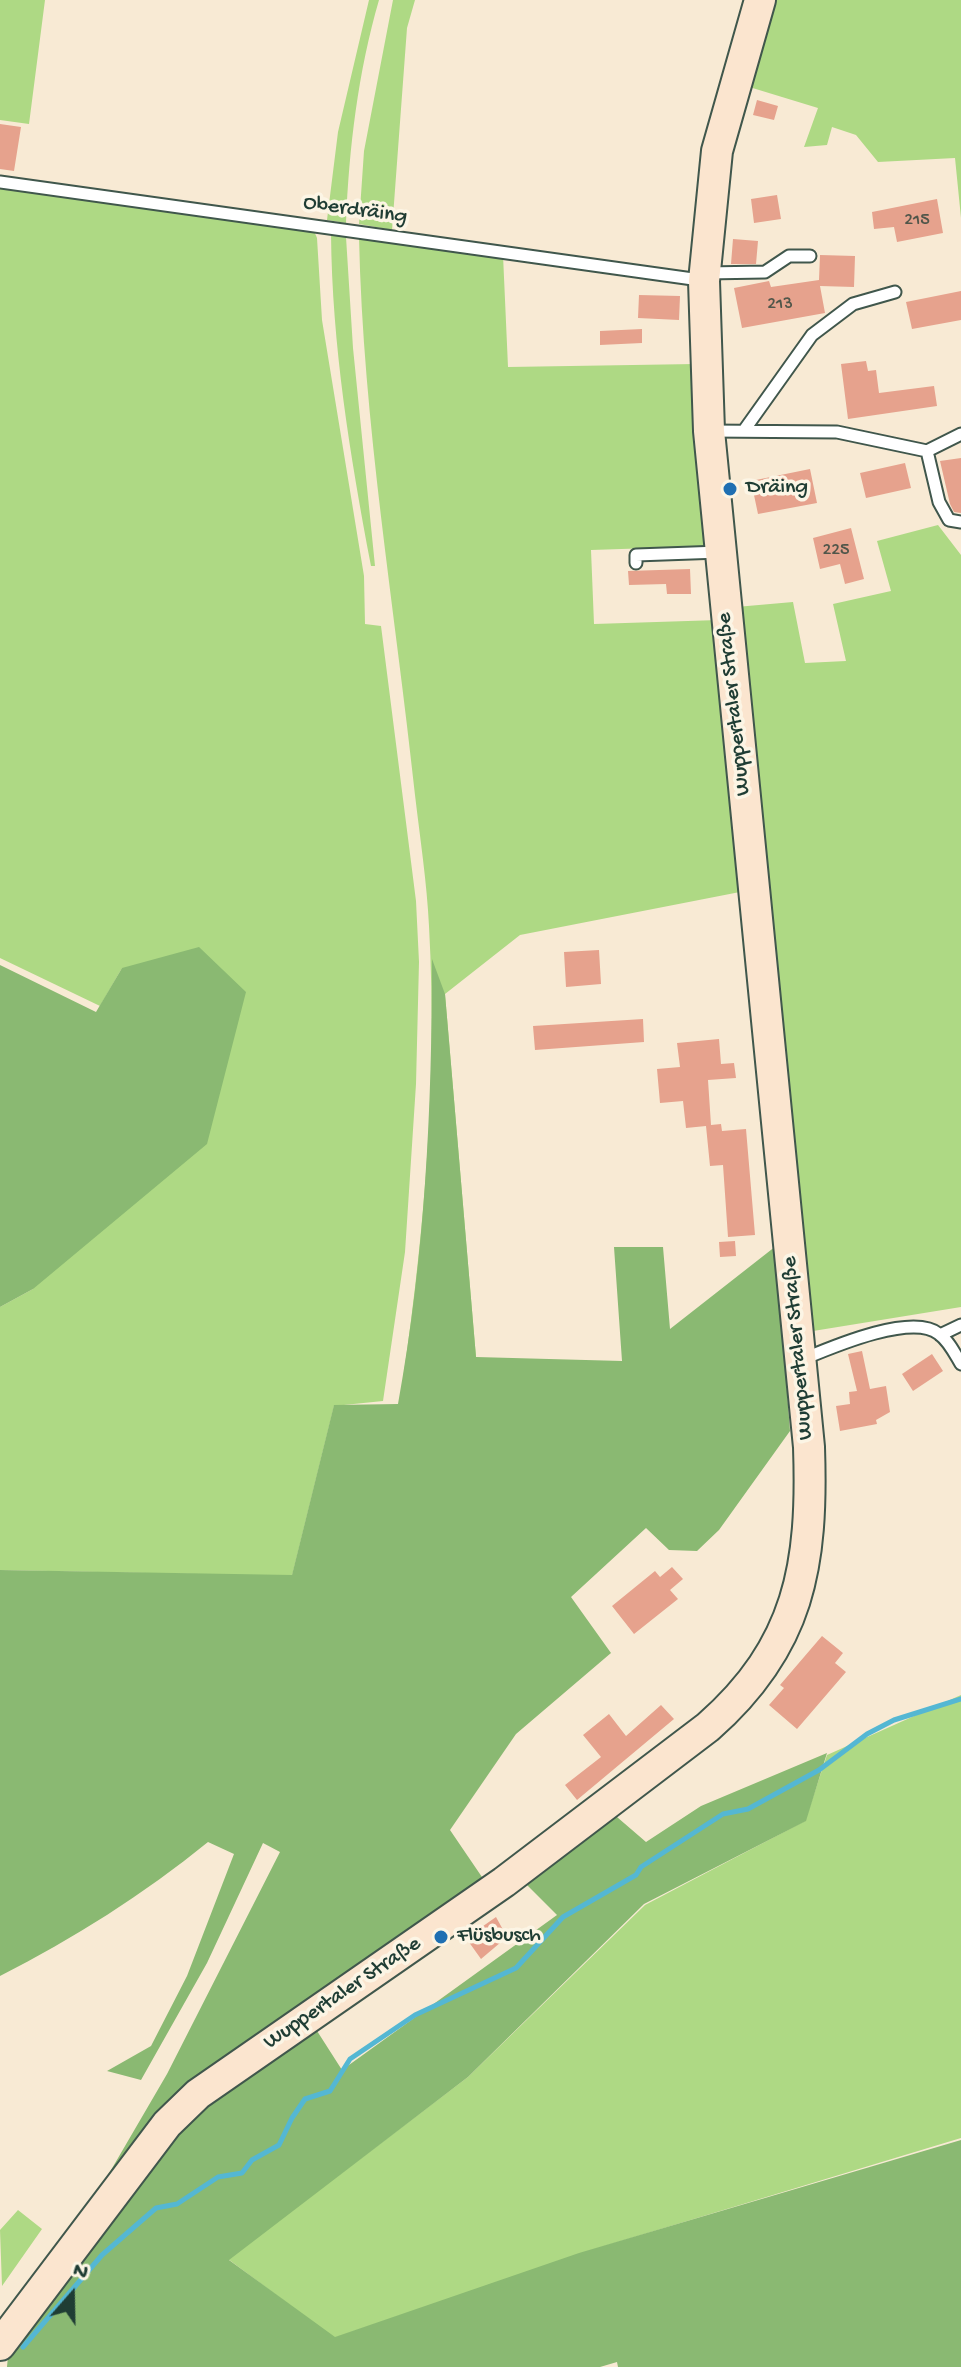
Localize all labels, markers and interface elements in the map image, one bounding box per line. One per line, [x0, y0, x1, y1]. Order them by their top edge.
street label: Oberdräing [301, 191, 409, 231]
house number: 215 [904, 210, 930, 232]
house number: 213 [767, 294, 793, 316]
place label: Dräing [746, 476, 808, 502]
marker: Dräing [721, 480, 739, 498]
house number: 225 [822, 540, 850, 562]
street label: Wuppertaler Straße [712, 611, 758, 797]
street label: Wuppertaler Straße [778, 1255, 820, 1441]
place label: Flüsbusch [457, 1924, 541, 1950]
marker: Flüsbusch [432, 1928, 450, 1946]
street label: Wuppertaler Straße [259, 1932, 427, 2056]
north arrow [32, 2255, 112, 2335]
text: N [69, 2258, 91, 2287]

